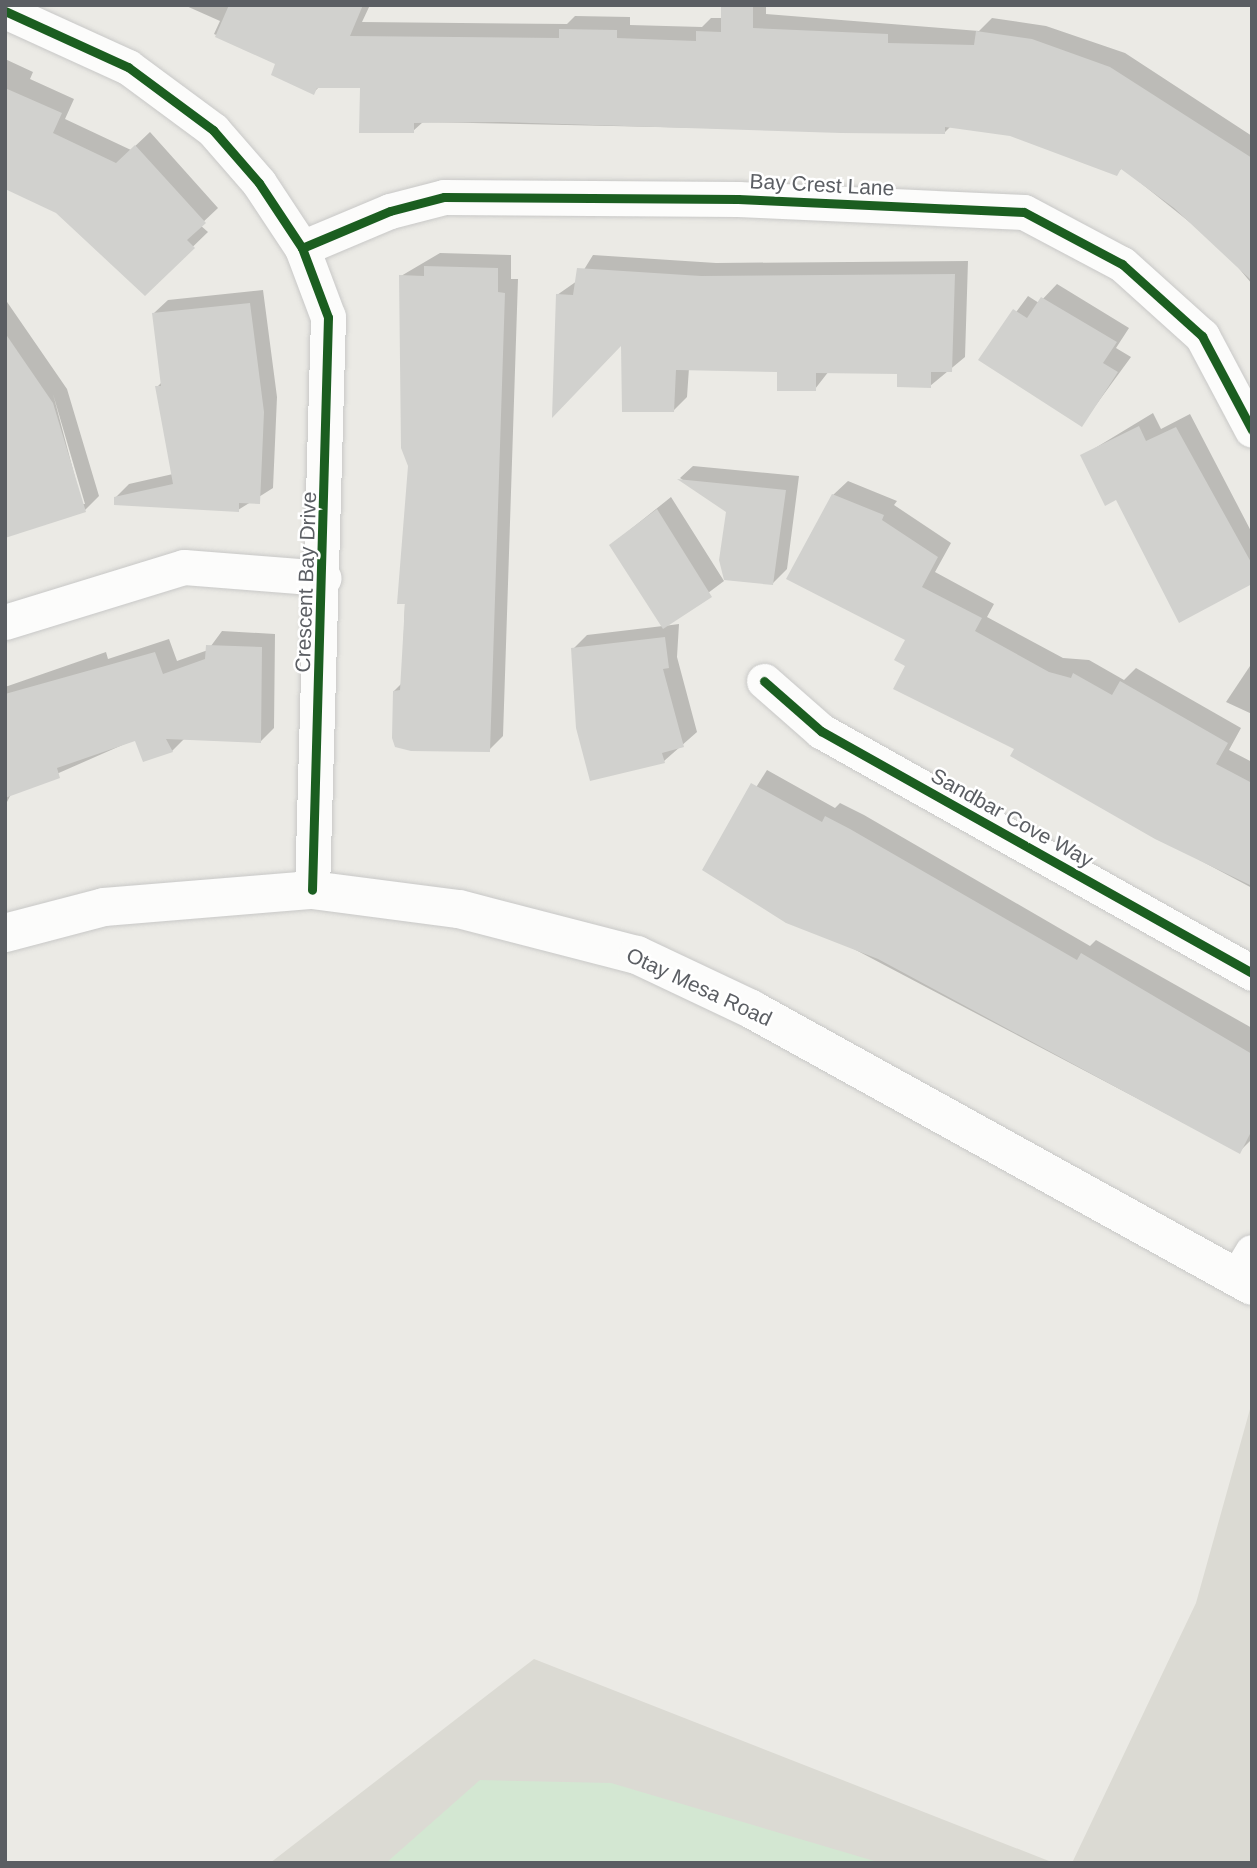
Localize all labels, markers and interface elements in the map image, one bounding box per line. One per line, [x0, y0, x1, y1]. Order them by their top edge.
street label: Bay Crest Lane [749, 169, 895, 201]
street label: Crescent Bay Drive [290, 491, 322, 673]
street label: Sandbar Cove Way [927, 763, 1097, 873]
street label: Otay Mesa Road [622, 942, 776, 1032]

